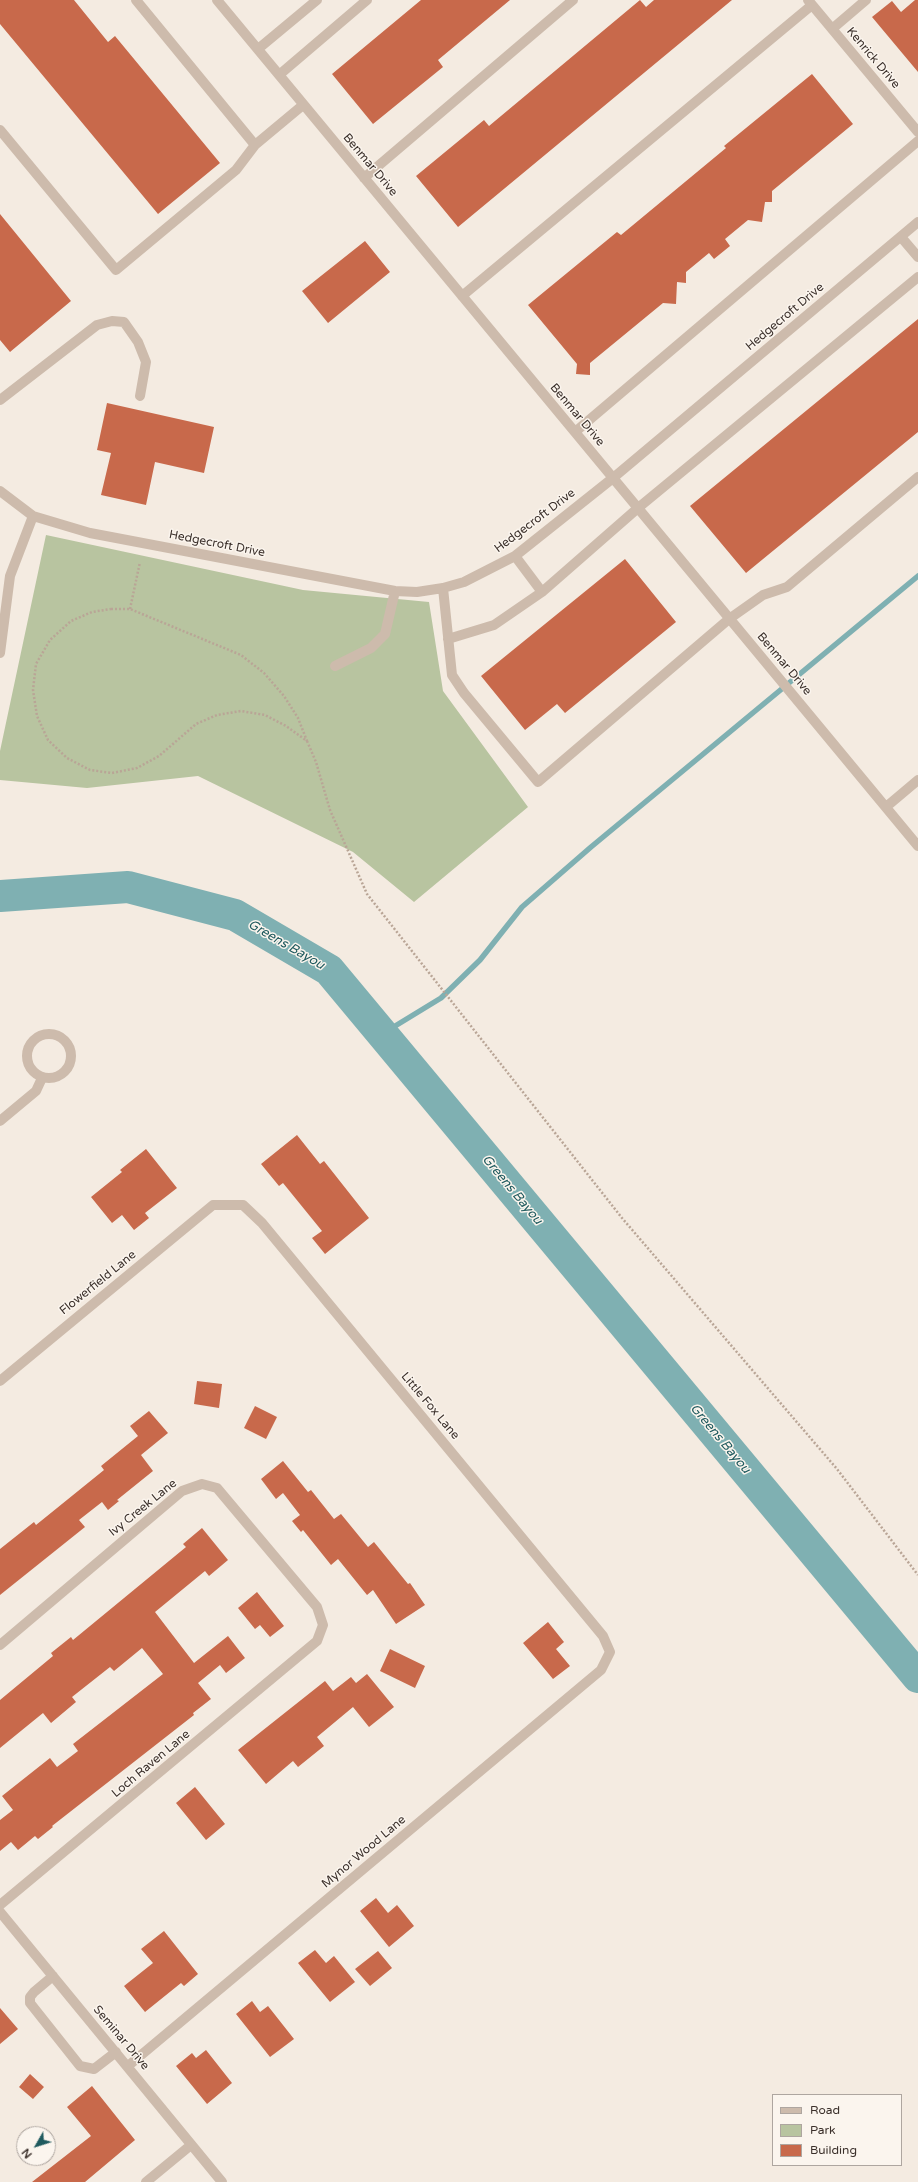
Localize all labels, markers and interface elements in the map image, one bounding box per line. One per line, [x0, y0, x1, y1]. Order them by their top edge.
street label: Kenrick Drive [843, 25, 903, 91]
street label: Benmar Drive [340, 131, 400, 199]
street label: Hedgecroft Drive [743, 280, 827, 354]
street label: Benmar Drive [547, 381, 607, 449]
street label: Hedgecroft Drive [492, 486, 578, 556]
street label: Hedgecroft Drive [168, 528, 266, 560]
street label: Benmar Drive [754, 630, 814, 698]
water label: Greens Bayou [245, 917, 327, 973]
water label: Greens Bayou [478, 1152, 546, 1228]
street label: Flowerfield Lane [57, 1248, 139, 1318]
street label: Little Fox Lane [398, 1369, 462, 1443]
water label: Greens Bayou [686, 1401, 754, 1477]
street label: Ivy Creek Lane [106, 1476, 180, 1540]
street label: Loch Raven Lane [109, 1727, 193, 1801]
street label: Mynor Wood Lane [319, 1813, 409, 1891]
street label: Seminar Drive [90, 2003, 152, 2073]
legend [772, 2094, 902, 2166]
text: Road [810, 2103, 840, 2117]
text: Park [810, 2123, 836, 2137]
north arrow [16, 2126, 56, 2166]
text: Building [810, 2143, 857, 2157]
text: N [19, 2146, 35, 2161]

